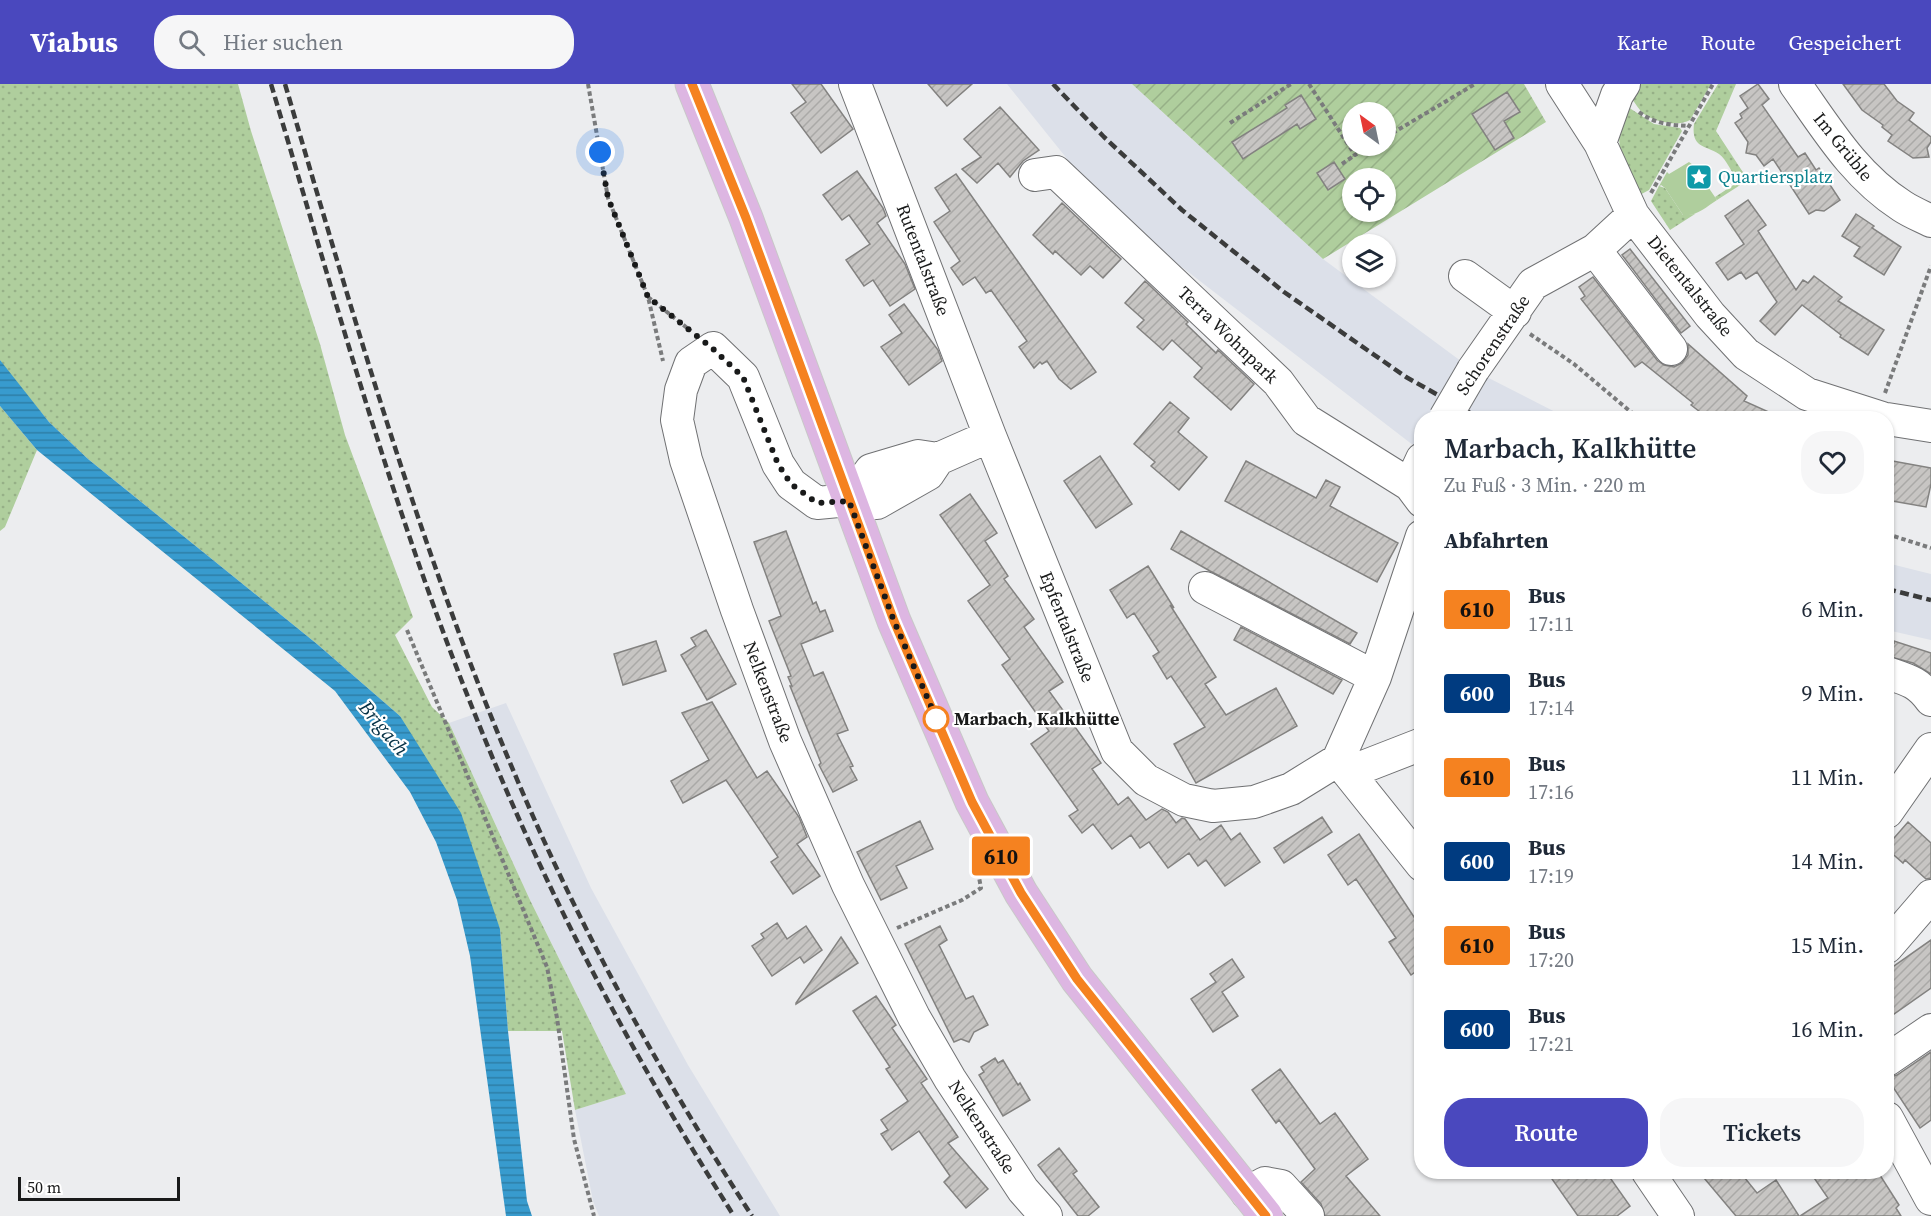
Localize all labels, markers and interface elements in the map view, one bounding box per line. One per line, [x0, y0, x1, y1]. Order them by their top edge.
search box [154, 15, 574, 69]
text: Viabus [30, 23, 118, 61]
icon: search [175, 26, 208, 59]
text: Hier suchen [223, 27, 343, 57]
text: Karte [1617, 28, 1668, 57]
text: Route [1701, 28, 1755, 57]
text: Gespeichert [1788, 28, 1901, 57]
north arrow [1342, 102, 1396, 156]
map controls [1342, 102, 1396, 288]
street label: Im Grüble [1808, 107, 1879, 187]
your location [585, 137, 615, 167]
place icon: Quartiersplatz [1684, 162, 1714, 192]
place label: Quartiersplatz [1718, 164, 1832, 189]
button: locate [1342, 168, 1396, 222]
street label: Rutentalstraße [891, 200, 956, 320]
street label: Dietentalstraße [1642, 230, 1739, 342]
button: layers [1342, 234, 1396, 288]
street label: Terra Wohnpark [1173, 280, 1284, 389]
street label: Schorenstraße [1450, 290, 1535, 400]
text: Marbach, Kalkhütte [1444, 429, 1696, 467]
button: heart [1801, 431, 1864, 494]
text: Zu Fuß · 3 Min. · 220 m [1444, 471, 1646, 499]
text: Abfahrten [1444, 525, 1549, 555]
street label: Epfentalstraße [1034, 568, 1101, 686]
text: Bus [1528, 580, 1565, 610]
text: 6 Min. [1802, 594, 1864, 624]
text: 610 [1460, 595, 1494, 624]
text: 17:11 [1528, 610, 1574, 638]
street label: Nelkenstraße [738, 637, 799, 746]
text: Bus [1528, 664, 1565, 694]
text: 9 Min. [1802, 678, 1864, 708]
text: 600 [1460, 679, 1494, 708]
water label: Brigach [352, 694, 416, 762]
text: 17:14 [1528, 694, 1574, 722]
marker: Marbach, Kalkhütte [923, 706, 949, 732]
place label: Marbach, Kalkhütte [954, 706, 1119, 731]
text: Bus [1528, 748, 1565, 778]
text: 11 Min. [1791, 762, 1864, 792]
text: 610 [1460, 763, 1494, 792]
text: 17:16 [1528, 778, 1574, 806]
text: Bus [1528, 832, 1565, 862]
line badge: 610 [966, 836, 1036, 876]
text: 610 [984, 842, 1018, 871]
text: 14 Min. [1791, 846, 1864, 876]
text: 600 [1460, 847, 1494, 876]
text: 17:19 [1528, 862, 1574, 890]
text: Bus [1528, 916, 1565, 946]
text: 15 Min. [1791, 930, 1864, 960]
text: 610 [1460, 931, 1494, 960]
text: 17:20 [1528, 946, 1574, 974]
text: Bus [1528, 1000, 1565, 1030]
text: 16 Min. [1791, 1014, 1864, 1044]
text: 600 [1460, 1015, 1494, 1044]
text: 17:21 [1528, 1030, 1574, 1058]
street label: Nelkenstraße [943, 1075, 1022, 1178]
button: Route [1444, 1098, 1648, 1167]
button: Tickets [1660, 1098, 1864, 1167]
scale bar [18, 1174, 180, 1202]
text: 50 m [27, 1176, 61, 1198]

